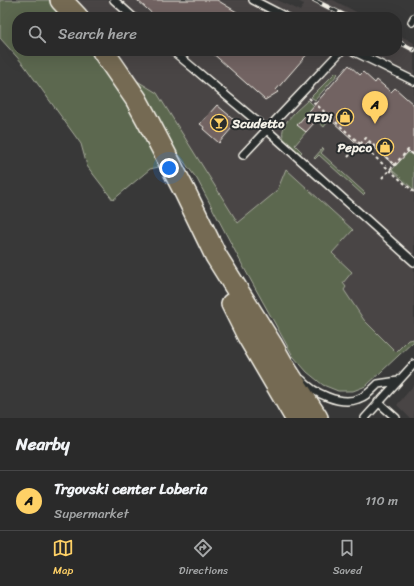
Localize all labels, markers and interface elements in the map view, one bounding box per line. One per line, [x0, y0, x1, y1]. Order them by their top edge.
search box [12, 12, 402, 56]
text: Search here [58, 21, 137, 47]
icon: search [26, 23, 48, 45]
pin: A [362, 91, 388, 124]
place label: TEDi [306, 106, 333, 129]
shop icon: TEDi [335, 107, 355, 127]
place label: Scudetto [231, 112, 285, 135]
bar icon: Scudetto [209, 113, 229, 133]
place label: Pepco [337, 136, 372, 159]
shop icon: Pepco [375, 137, 395, 157]
your location [159, 158, 179, 178]
text: Nearby [16, 429, 70, 459]
text: Trgovski center Loberia [54, 476, 207, 502]
text: A [25, 489, 33, 512]
text: 110 m [365, 489, 398, 512]
text: Supermarket [54, 502, 129, 525]
tab: Map [52, 537, 74, 580]
tab: Directions [179, 537, 228, 580]
tab: Saved [333, 537, 362, 580]

